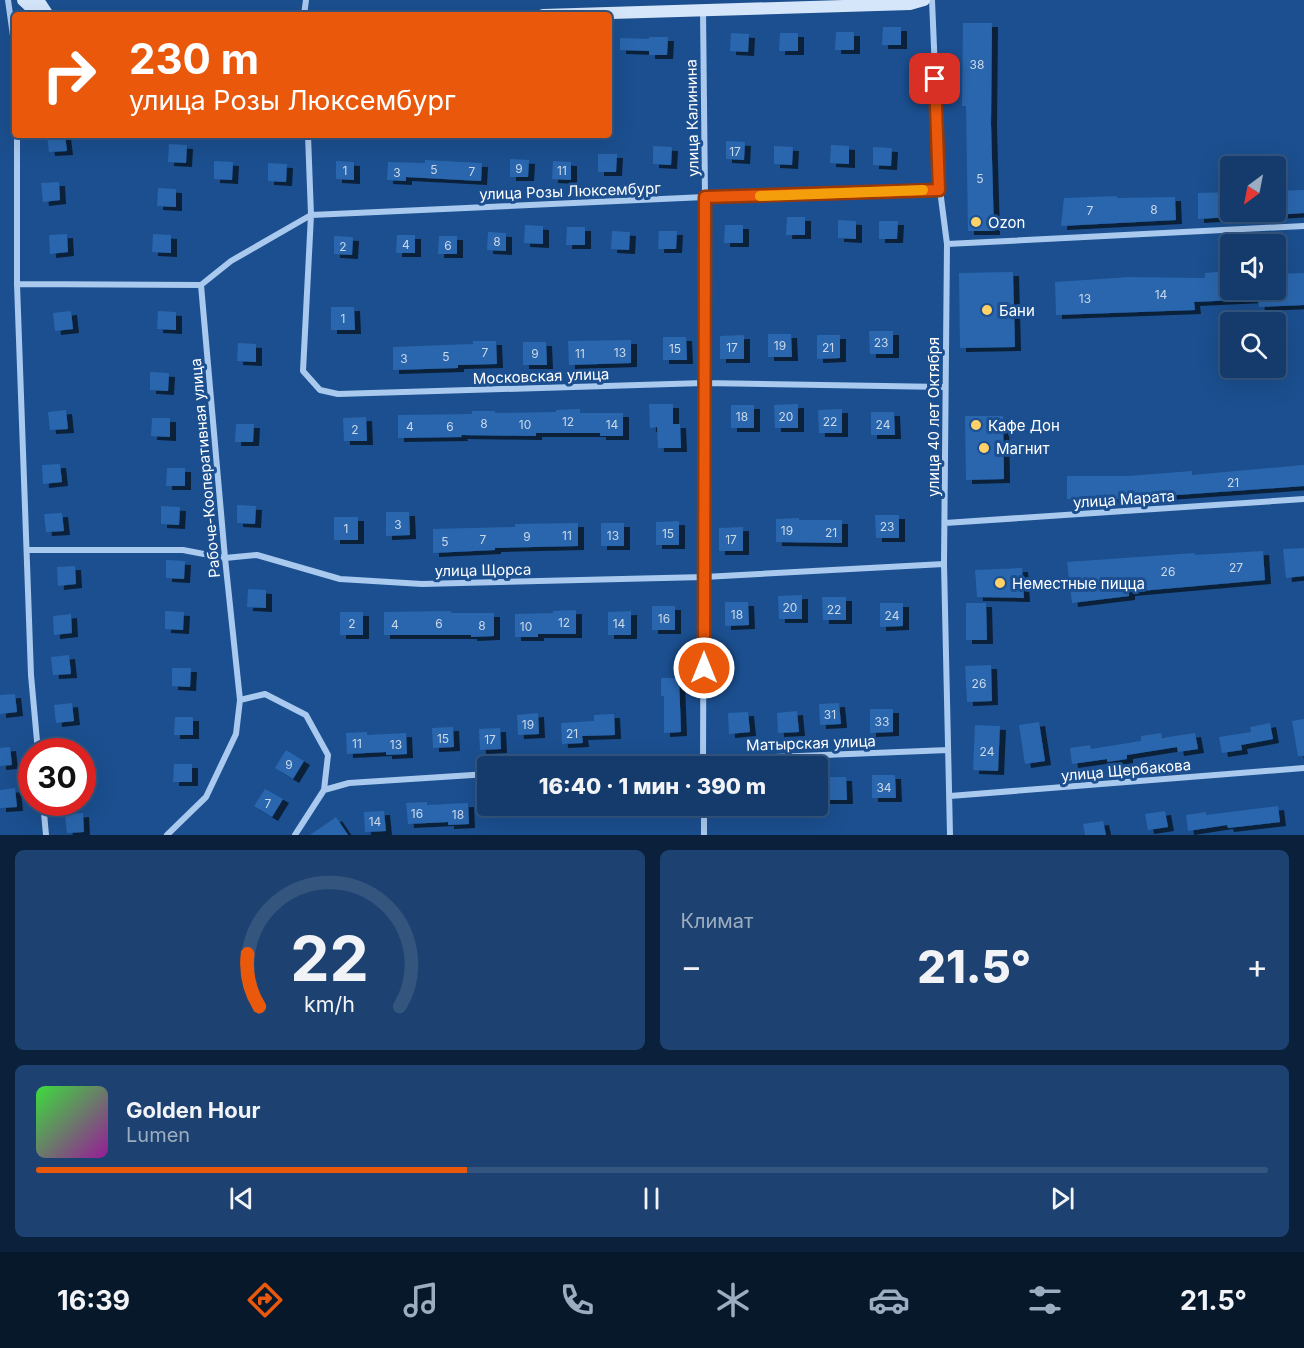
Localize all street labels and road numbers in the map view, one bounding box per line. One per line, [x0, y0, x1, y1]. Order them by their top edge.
street label: улица Калинина [681, 59, 703, 177]
street label: улица Розы Люксембург [479, 178, 662, 204]
street label: улица 40 лет Октября [924, 337, 943, 497]
street label: Рабоче-Кооперативная улица [186, 358, 224, 578]
street label: Московская улица [472, 364, 610, 388]
street label: улица Марата [1072, 486, 1176, 512]
street label: улица Щорса [434, 560, 532, 580]
street label: Матырская улица [746, 731, 876, 755]
street label: улица Щербакова [1060, 755, 1192, 785]

